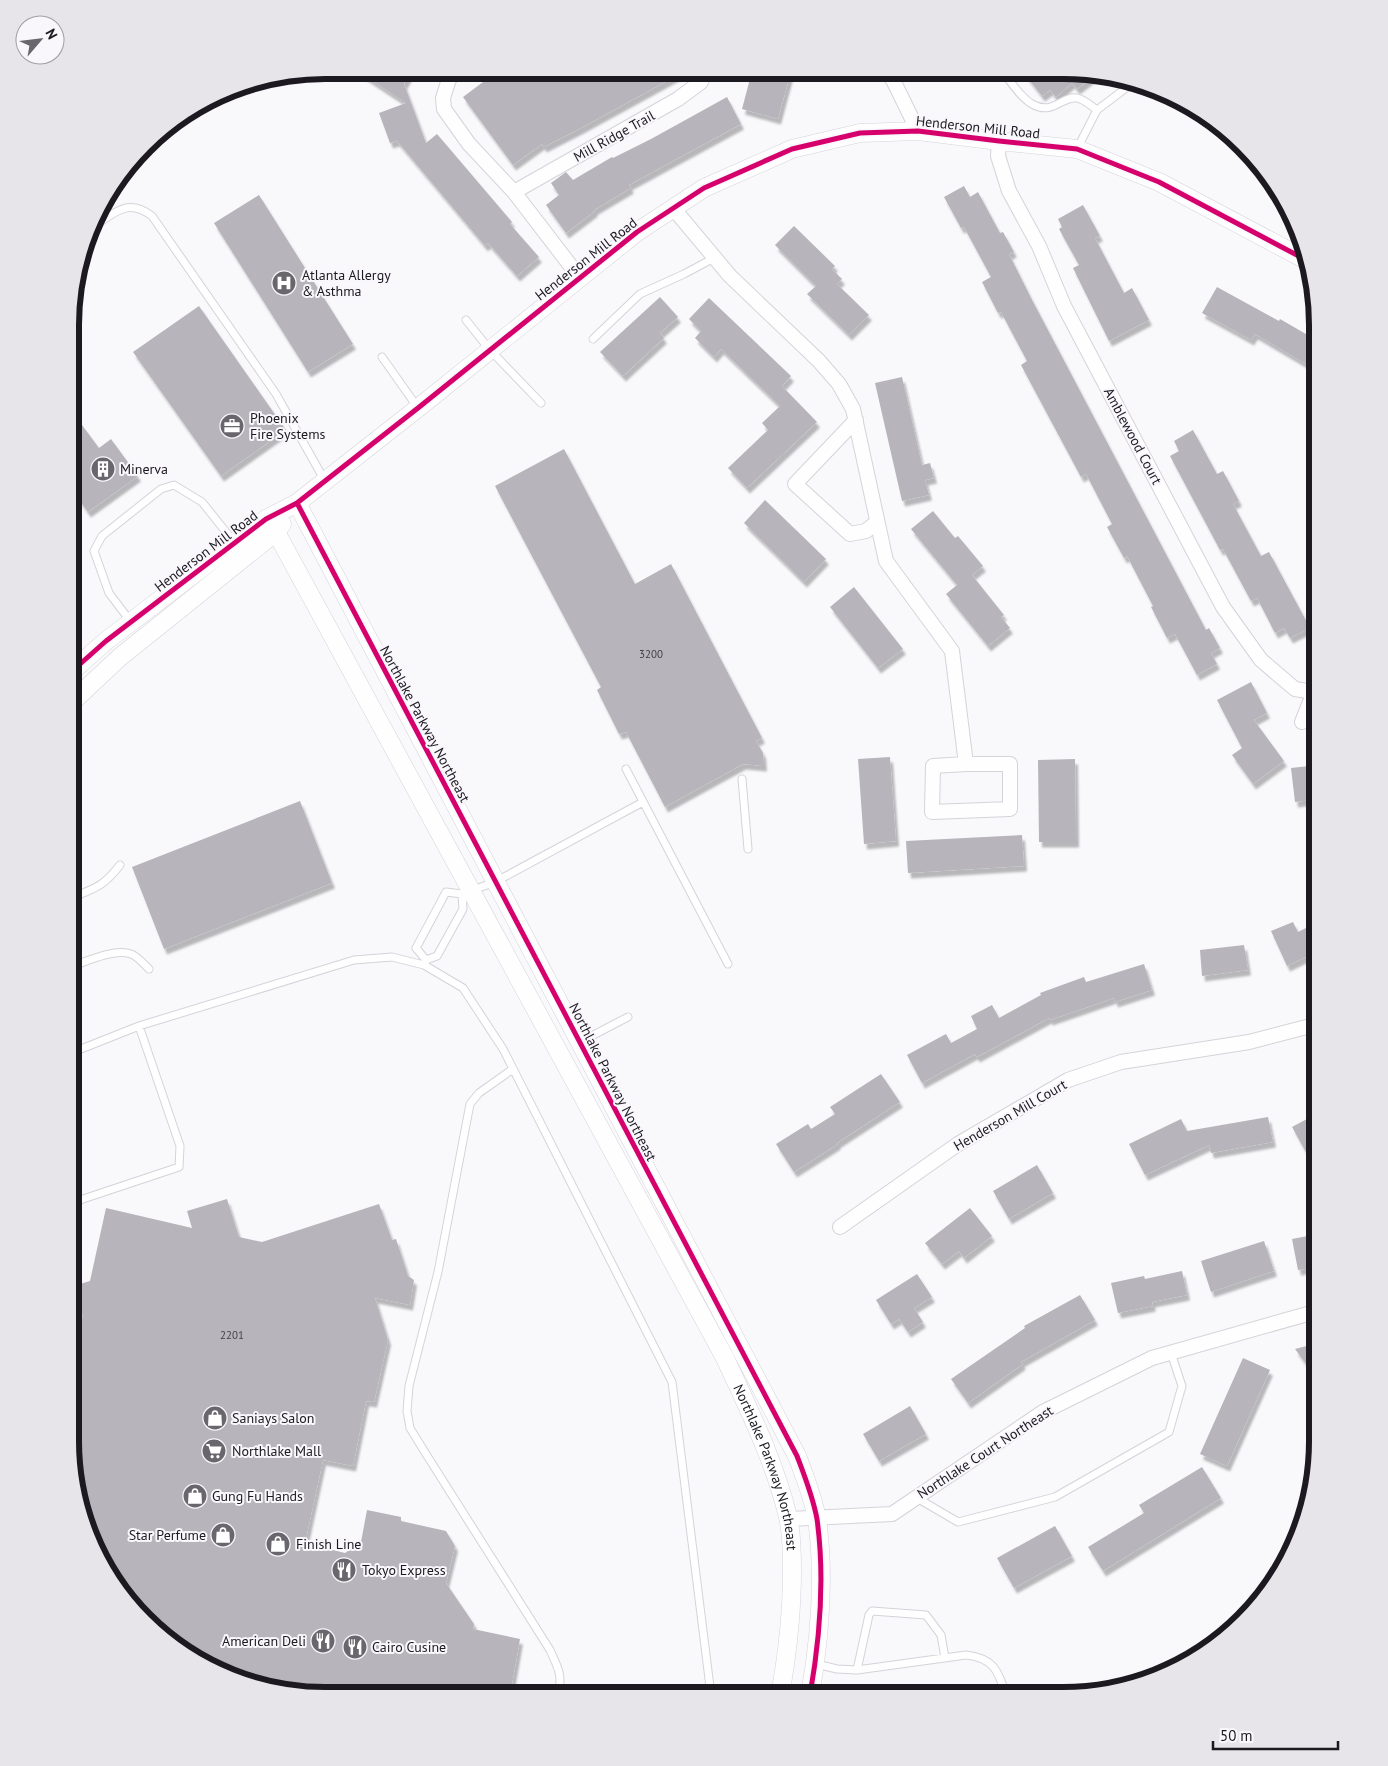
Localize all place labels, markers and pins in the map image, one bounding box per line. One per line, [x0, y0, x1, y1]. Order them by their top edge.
place label: Atlanta Allergy & Asthma [302, 266, 391, 300]
hospital icon: Atlanta Allergy & Asthma [271, 270, 297, 296]
place label: Phoenix Fire Systems [250, 409, 326, 443]
office icon: Phoenix Fire Systems [219, 413, 245, 439]
building icon: Minerva [90, 456, 116, 482]
place label: Minerva [120, 460, 168, 478]
shop icon: Saniays Salon [202, 1405, 228, 1431]
place label: Saniays Salon [232, 1409, 315, 1427]
supermarket icon: Northlake Mall [201, 1438, 227, 1464]
place label: Northlake Mall [232, 1442, 321, 1460]
shop icon: Gung Fu Hands [182, 1483, 208, 1509]
place label: Gung Fu Hands [212, 1487, 303, 1505]
shop icon: Star Perfume [210, 1522, 236, 1548]
place label: Star Perfume [129, 1526, 206, 1544]
shop icon: Finish Line [265, 1531, 291, 1557]
place label: Finish Line [296, 1535, 361, 1553]
restaurant icon: Tokyo Express [331, 1557, 357, 1583]
place label: Tokyo Express [362, 1561, 446, 1579]
restaurant icon: American Deli [310, 1628, 336, 1654]
place label: American Deli [222, 1632, 306, 1650]
restaurant icon: Cairo Cusine [342, 1634, 368, 1660]
place label: Cairo Cusine [372, 1638, 446, 1656]

